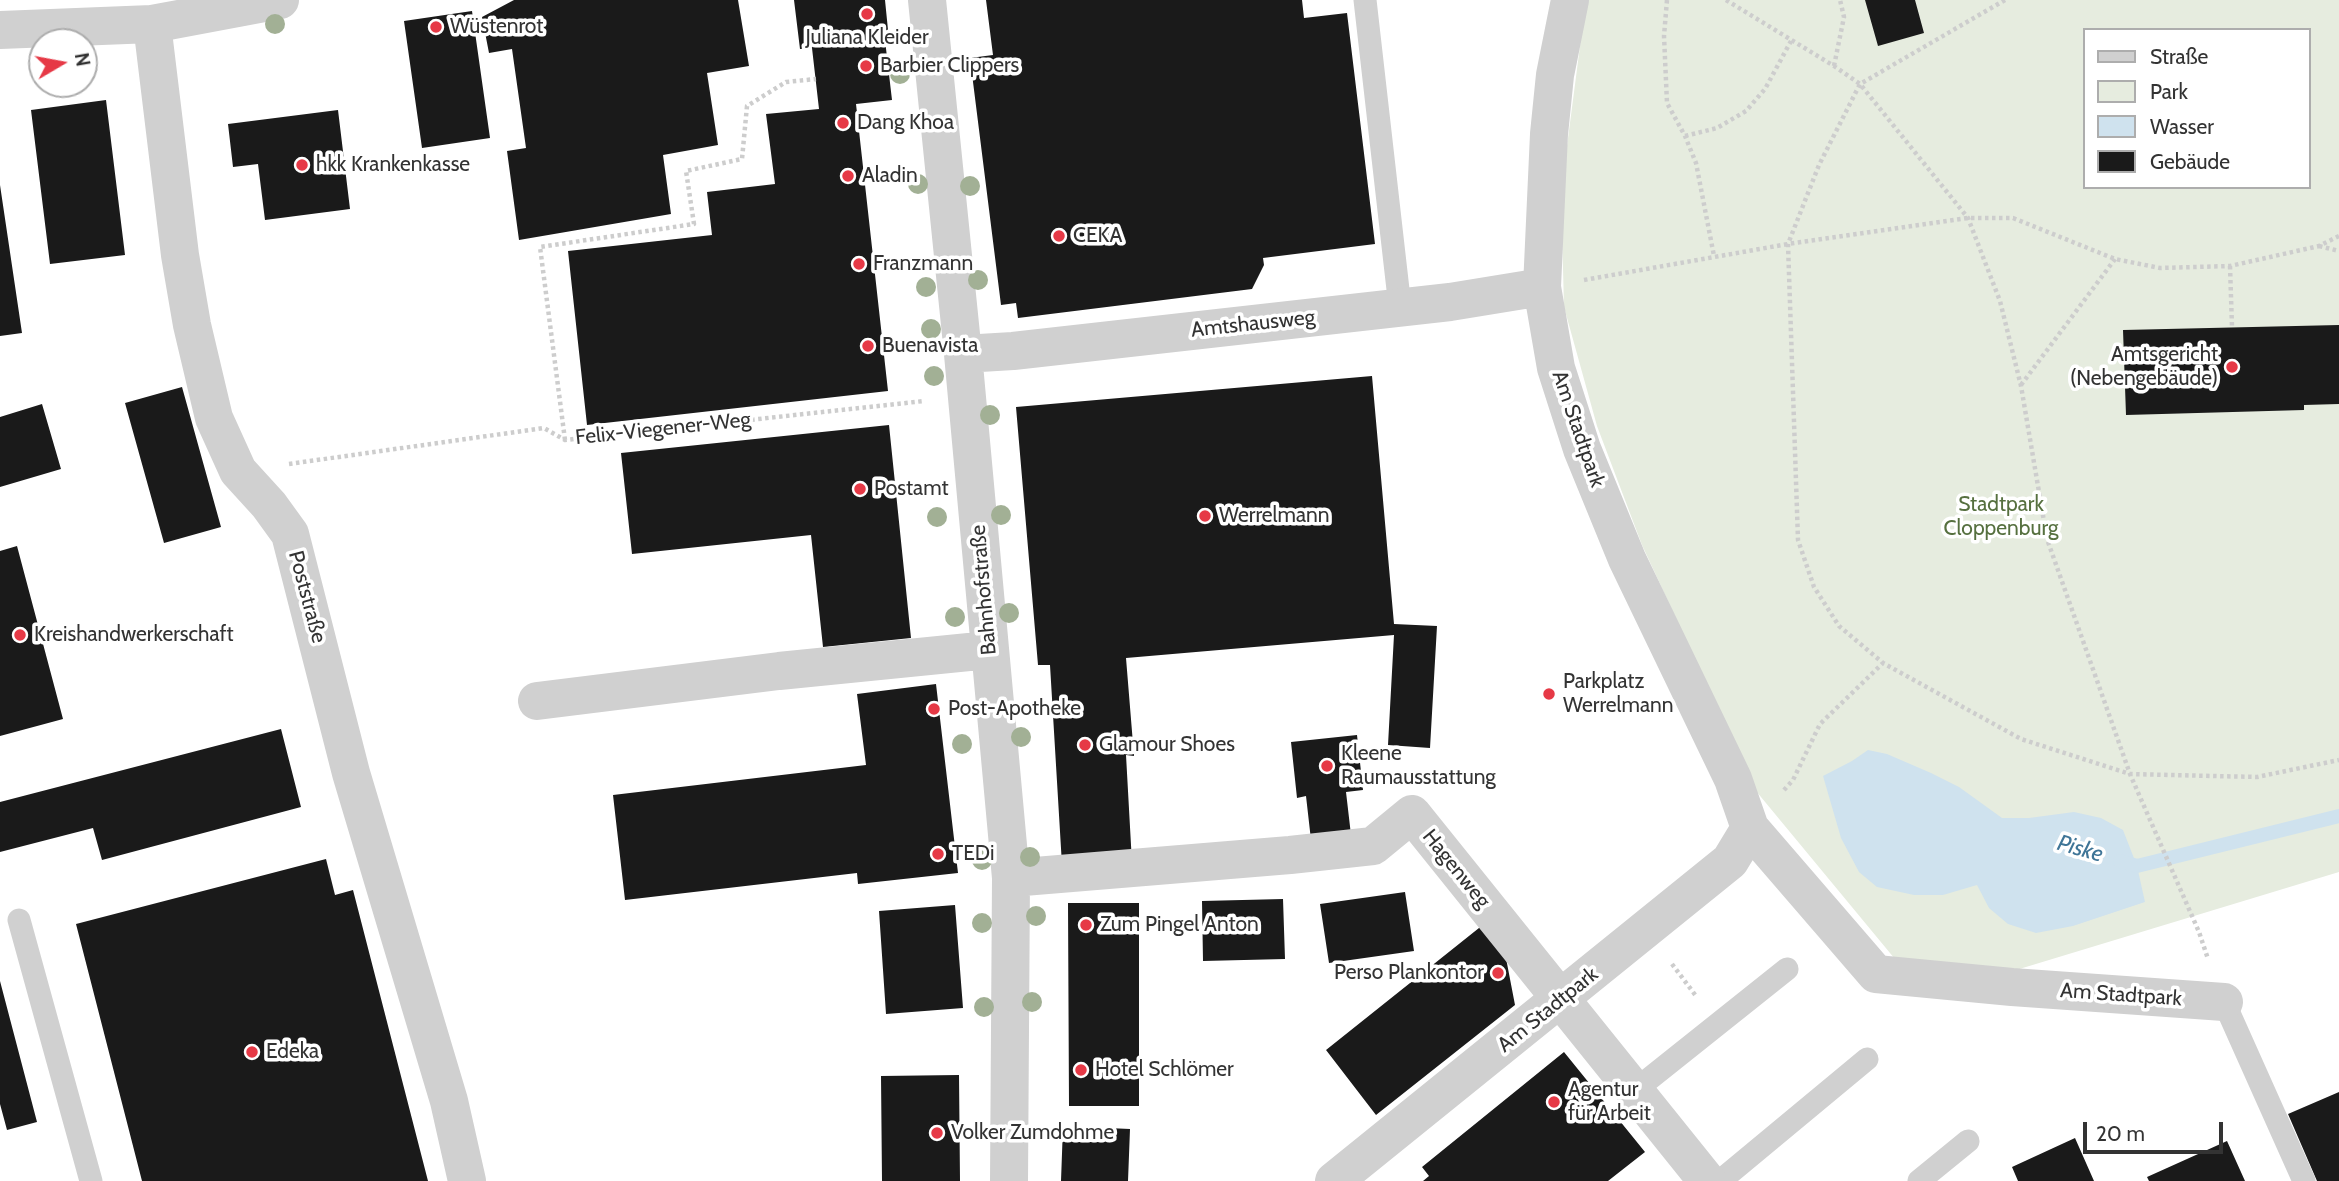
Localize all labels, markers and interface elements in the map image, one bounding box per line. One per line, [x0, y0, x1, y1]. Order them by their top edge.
marker: Juliana Kleider [859, 6, 875, 22]
place label: Wüstenrot [450, 14, 543, 40]
marker: Wüstenrot [428, 19, 444, 35]
place label: Juliana Kleider [805, 25, 929, 51]
north arrow [28, 28, 98, 98]
legend [2084, 28, 2311, 189]
text: Straße [2150, 44, 2208, 69]
text: N [70, 51, 95, 68]
place label: Barbier Clippers [880, 53, 1019, 79]
marker: Barbier Clippers [858, 58, 874, 74]
text: Park [2150, 79, 2188, 104]
place label: Dang Khoa [857, 110, 954, 136]
text: Wasser [2150, 114, 2214, 139]
marker: Dang Khoa [835, 115, 851, 131]
text: Gebäude [2150, 149, 2230, 174]
place label: hkk Krankenkasse [316, 152, 470, 178]
marker: hkk Krankenkasse [294, 157, 310, 173]
place label: Aladin [862, 163, 918, 189]
marker: Aladin [840, 168, 856, 184]
place label: CEKA [1073, 223, 1122, 249]
marker: CEKA [1051, 228, 1067, 244]
place label: Franzmann [873, 251, 973, 277]
marker: Franzmann [851, 256, 867, 272]
street label: Amtshausweg [1190, 305, 1316, 343]
place label: Buenavista [882, 333, 978, 359]
marker: Buenavista [860, 338, 876, 354]
place label: Amtsgericht (Nebengebäude) [2070, 342, 2218, 392]
marker: Amtsgericht (Nebengebäude) [2224, 359, 2240, 375]
street label: Am Stadtpark [1546, 367, 1610, 491]
street label: Felix-Viegener-Weg [574, 407, 752, 451]
place label: Postamt [874, 476, 948, 502]
marker: Postamt [852, 481, 868, 497]
park label: Stadtpark Cloppenburg [1944, 492, 2058, 542]
place label: Werrelmann [1219, 503, 1329, 529]
marker: Werrelmann [1197, 508, 1213, 524]
street label: Bahnhofstraße [966, 524, 1002, 656]
street label: Poststraße [283, 548, 331, 646]
place label: Kreishandwerkerschaft [34, 622, 233, 648]
marker: Kreishandwerkerschaft [12, 627, 28, 643]
place label: Parkplatz Werrelmann [1563, 669, 1673, 719]
marker: Parkplatz Werrelmann [1541, 686, 1557, 702]
place label: Post-Apotheke [948, 696, 1081, 722]
marker: Post-Apotheke [926, 701, 942, 717]
place label: Glamour Shoes [1099, 732, 1235, 758]
marker: Glamour Shoes [1077, 737, 1093, 753]
place label: Kleene Raumausstattung [1341, 741, 1496, 791]
marker: Kleene Raumausstattung [1319, 758, 1335, 774]
street label: Hagenweg [1417, 825, 1495, 913]
water label: Piske [2054, 829, 2106, 869]
place label: TEDi [952, 841, 994, 867]
marker: TEDi [930, 846, 946, 862]
place label: Zum Pingel Anton [1100, 912, 1259, 938]
marker: Zum Pingel Anton [1078, 917, 1094, 933]
place label: Perso Plankontor [1334, 960, 1484, 986]
street label: Am Stadtpark [1493, 962, 1603, 1058]
marker: Perso Plankontor [1490, 965, 1506, 981]
street label: Am Stadtpark [2059, 978, 2183, 1012]
place label: Edeka [266, 1039, 319, 1065]
marker: Edeka [244, 1044, 260, 1060]
place label: Hotel Schlömer [1095, 1057, 1234, 1083]
marker: Hotel Schlömer [1073, 1062, 1089, 1078]
place label: Agentur für Arbeit [1568, 1077, 1651, 1127]
marker: Agentur für Arbeit [1546, 1094, 1562, 1110]
scale bar [2087, 1108, 2227, 1152]
place label: Volker Zumdohme [951, 1120, 1114, 1146]
text: 20 m [2096, 1121, 2145, 1146]
marker: Volker Zumdohme [929, 1125, 945, 1141]

